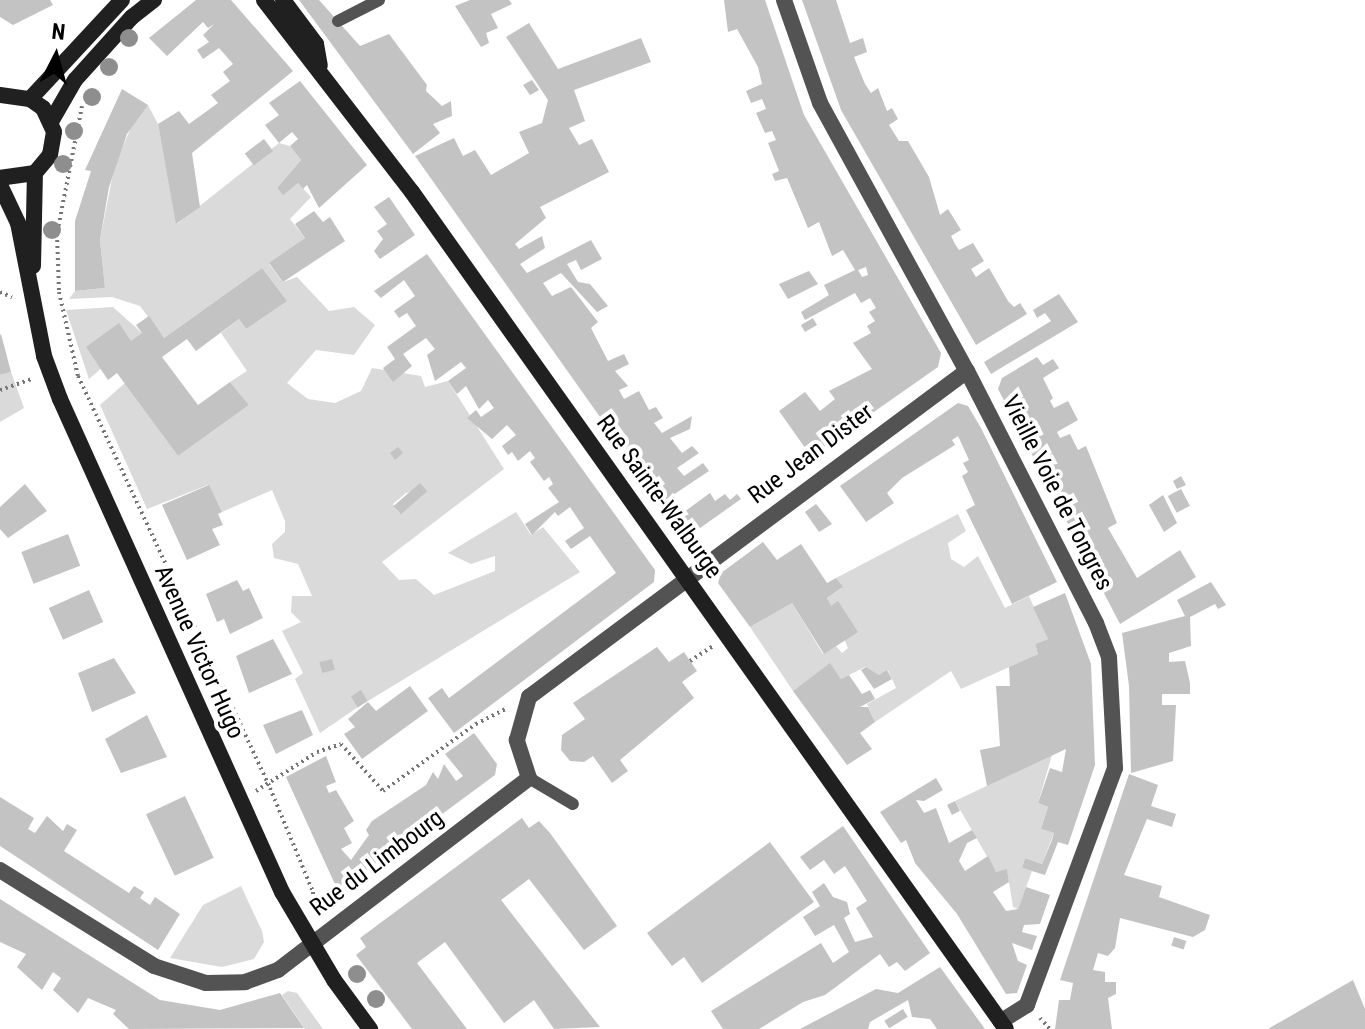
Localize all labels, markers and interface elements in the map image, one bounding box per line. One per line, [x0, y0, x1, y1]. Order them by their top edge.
north arrow [16, 16, 96, 96]
text: N [51, 18, 67, 45]
street label: Vieille Voie de Tongres [995, 390, 1119, 596]
street label: Rue Jean Dister [743, 398, 879, 510]
street label: Rue Sainte-Walburge [590, 410, 728, 584]
street label: Avenue Victor Hugo [148, 561, 250, 743]
street label: Rue du Limbourg [305, 804, 449, 922]

